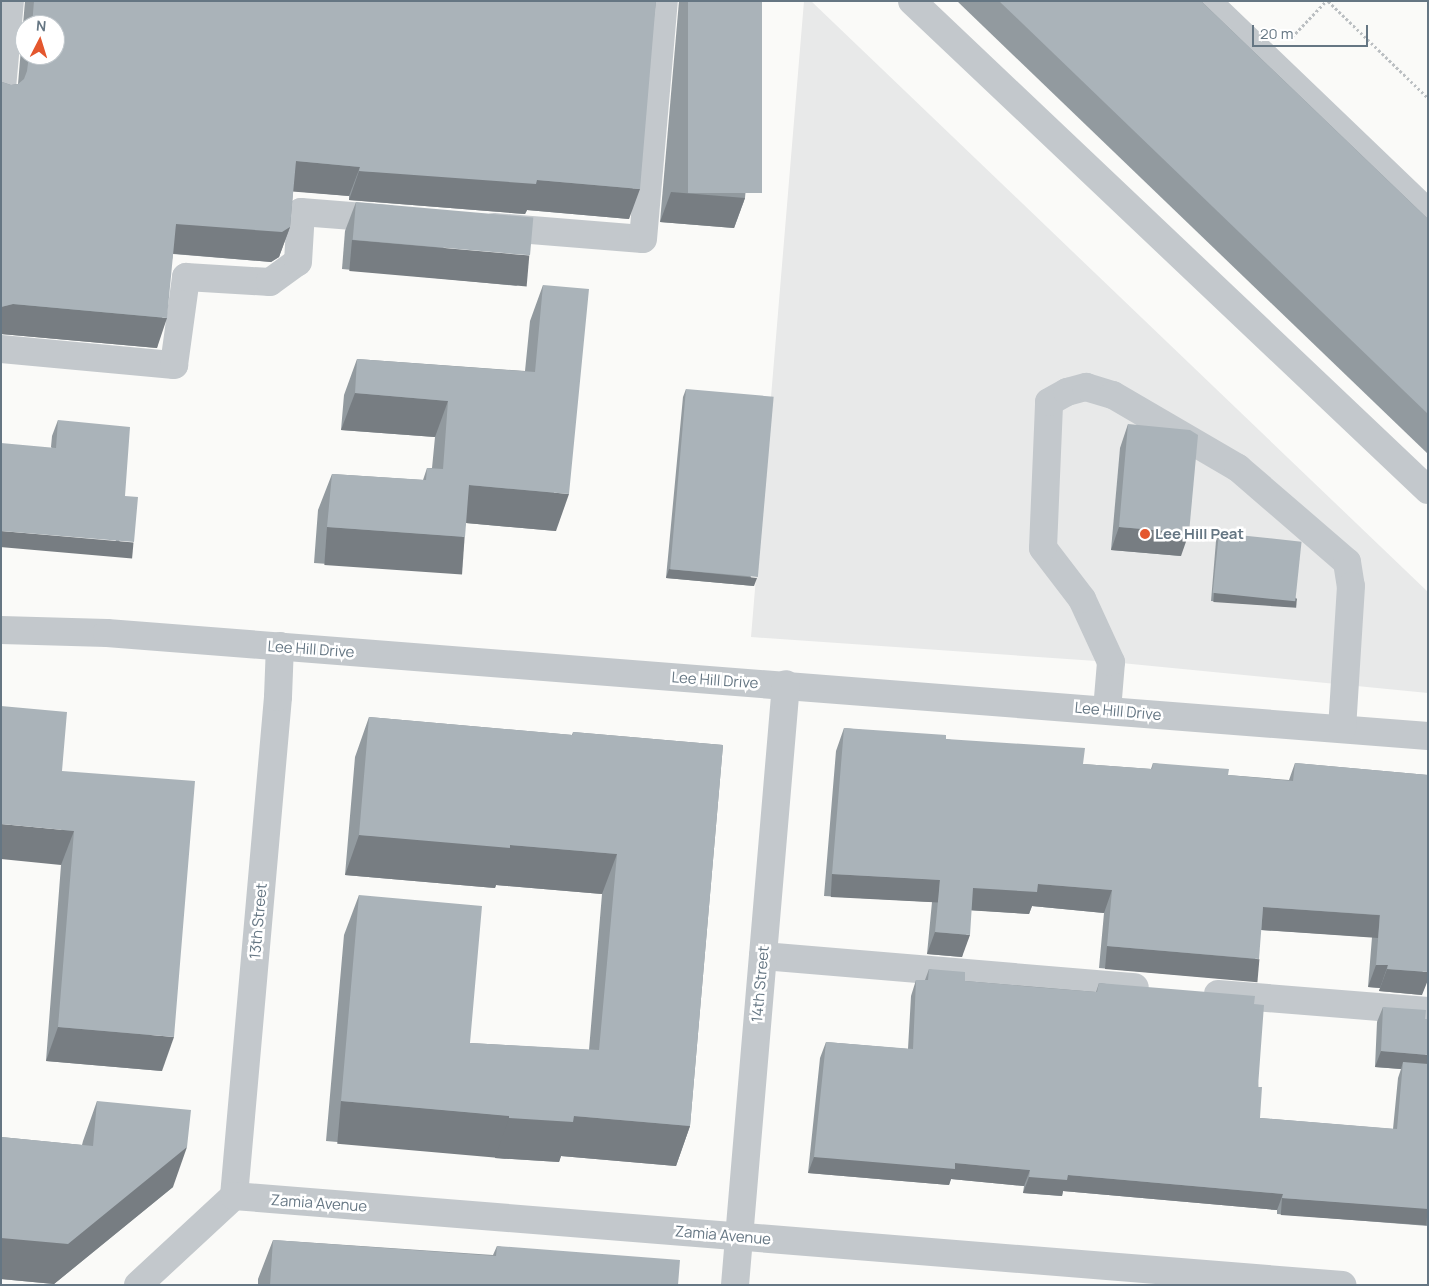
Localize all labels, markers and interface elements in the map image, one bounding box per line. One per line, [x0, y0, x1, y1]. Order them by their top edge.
north arrow [15, 15, 65, 65]
scale bar [1254, 15, 1370, 47]
text: N [35, 16, 47, 35]
text: 20 m [1260, 23, 1293, 44]
place label: Lee Hill Peat [1155, 525, 1244, 543]
marker: Lee Hill Peat [1139, 528, 1151, 540]
street label: Lee Hill Drive [267, 637, 355, 661]
street label: Lee Hill Drive [671, 668, 759, 692]
street label: Lee Hill Drive [1074, 698, 1162, 724]
street label: 13th Street [246, 882, 270, 960]
street label: 14th Street [748, 945, 772, 1023]
street label: Zamia Avenue [270, 1191, 368, 1215]
street label: Zamia Avenue [674, 1222, 772, 1248]

